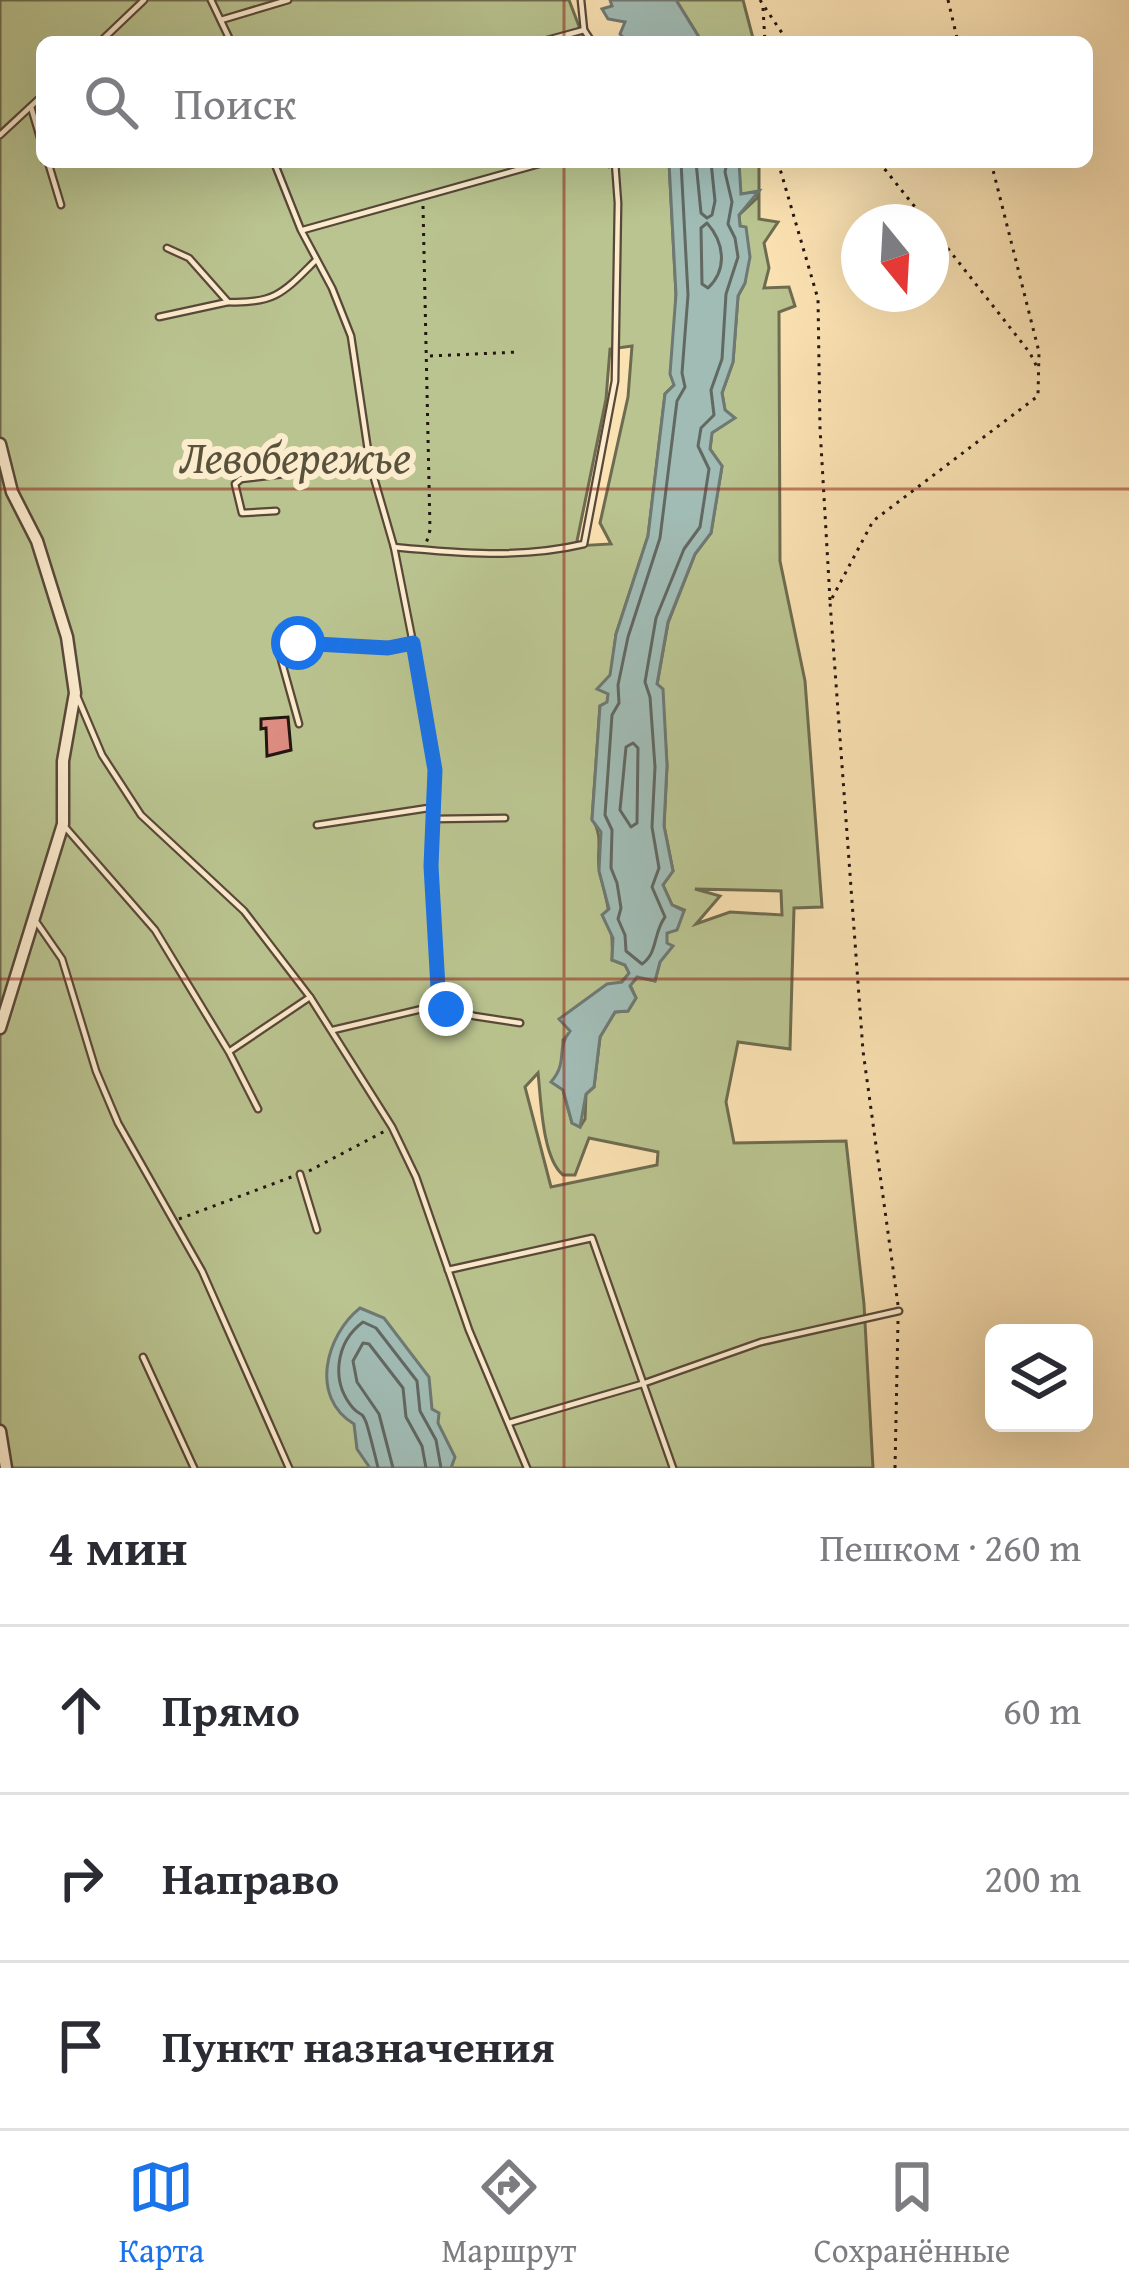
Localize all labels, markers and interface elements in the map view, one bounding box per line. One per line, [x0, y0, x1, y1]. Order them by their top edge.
search box [36, 36, 1093, 168]
icon: search [78, 69, 144, 135]
text: Поиск [174, 70, 296, 135]
north arrow [841, 204, 949, 312]
park label: Левобережье [179, 424, 411, 489]
route start [271, 616, 325, 670]
route end [419, 982, 473, 1036]
map controls [985, 1324, 1093, 1432]
button: layers [985, 1324, 1093, 1432]
text: 4 мин [48, 1509, 187, 1584]
text: Пешком · 260 m [819, 1518, 1081, 1575]
icon: ahead [48, 1677, 114, 1743]
text: Прямо [162, 1677, 300, 1742]
text: 60 m [1003, 1681, 1081, 1738]
icon: right [48, 1845, 114, 1911]
text: Направо [162, 1845, 339, 1910]
text: 200 m [984, 1849, 1081, 1906]
icon: arrive [48, 2013, 114, 2079]
text: Пункт назначения [162, 2013, 555, 2078]
tab: Карта [119, 2154, 204, 2274]
tab: Маршрут [441, 2154, 576, 2274]
tab: Сохранённые [814, 2154, 1010, 2274]

